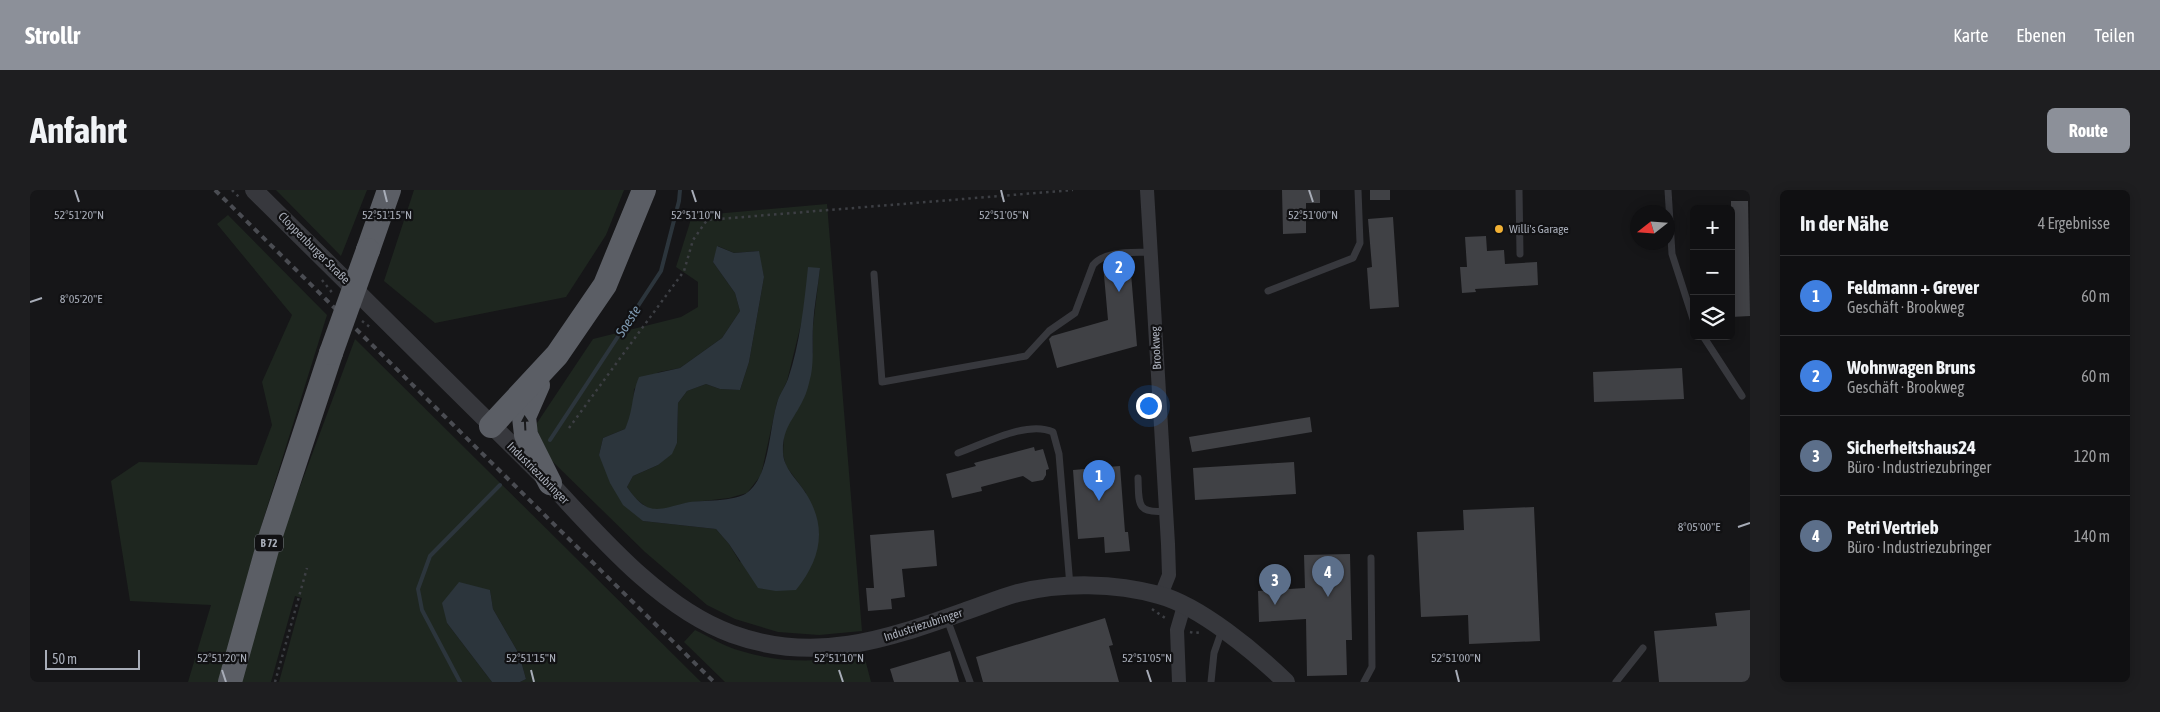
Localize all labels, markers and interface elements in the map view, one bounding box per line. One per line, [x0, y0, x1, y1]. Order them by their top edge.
text: Strollr [25, 22, 80, 49]
text: Karte [1953, 25, 1988, 46]
text: Ebenen [2016, 25, 2066, 46]
text: Teilen [2094, 25, 2135, 46]
button: Route [2047, 108, 2130, 153]
text: Anfahrt [30, 110, 127, 150]
north arrow [1630, 205, 1675, 250]
map controls [1690, 205, 1735, 340]
button: + [1690, 205, 1735, 250]
text: 52°51'20"N [54, 208, 104, 222]
text: 52°51'15"N [362, 208, 412, 222]
text: 52°51'10"N [671, 208, 721, 222]
text: 52°51'05"N [979, 208, 1029, 222]
text: 52°51'00"N [1288, 208, 1338, 222]
street label: Cloppenburger Straße [275, 209, 353, 287]
text: In der Nähe [1800, 211, 1889, 235]
text: 4 Ergebnisse [2038, 214, 2110, 232]
place label: Willi's Garage [1509, 222, 1569, 236]
marker: Willi's Garage [1493, 223, 1505, 235]
button: − [1690, 250, 1735, 295]
pin: 2 [1103, 251, 1135, 292]
text: Feldmann + Grever [1847, 276, 1979, 298]
text: 1 [1812, 287, 1820, 305]
text: 60 m [2081, 287, 2110, 305]
text: 8°05'20"E [60, 292, 102, 306]
button: layers [1690, 295, 1735, 340]
text: Geschäft · Brookweg [1847, 298, 1964, 316]
water label: Soeste [611, 302, 644, 340]
street label: Brookweg [1148, 325, 1164, 370]
text: Wohnwagen Bruns [1847, 356, 1976, 378]
text: 2 [1812, 367, 1820, 385]
text: 60 m [2081, 367, 2110, 385]
text: Geschäft · Brookweg [1847, 378, 1964, 396]
your location [1136, 393, 1162, 419]
one-way arrow [521, 414, 529, 430]
text: Sicherheitshaus24 [1847, 436, 1976, 458]
street label: Industriezubringer [504, 439, 572, 507]
text: 3 [1812, 447, 1820, 465]
text: 120 m [2074, 447, 2110, 465]
text: Büro · Industriezubringer [1847, 458, 1991, 476]
pin: 1 [1083, 460, 1115, 501]
text: Petri Vertrieb [1847, 516, 1939, 538]
text: 8°05'00"E [1678, 520, 1720, 534]
text: 4 [1812, 527, 1820, 545]
text: 140 m [2074, 527, 2110, 545]
road number: B 72 [255, 534, 283, 552]
text: Büro · Industriezubringer [1847, 538, 1991, 556]
pin: 4 [1312, 556, 1344, 597]
pin: 3 [1259, 564, 1291, 605]
street label: Industriezubringer [882, 606, 964, 644]
scale bar [45, 647, 140, 670]
text: 50 m [52, 651, 77, 667]
text: 52°51'20"N [197, 651, 247, 665]
text: 52°51'15"N [506, 651, 556, 665]
text: 52°51'10"N [814, 651, 864, 665]
text: 52°51'05"N [1122, 651, 1172, 665]
text: 52°51'00"N [1431, 651, 1481, 665]

